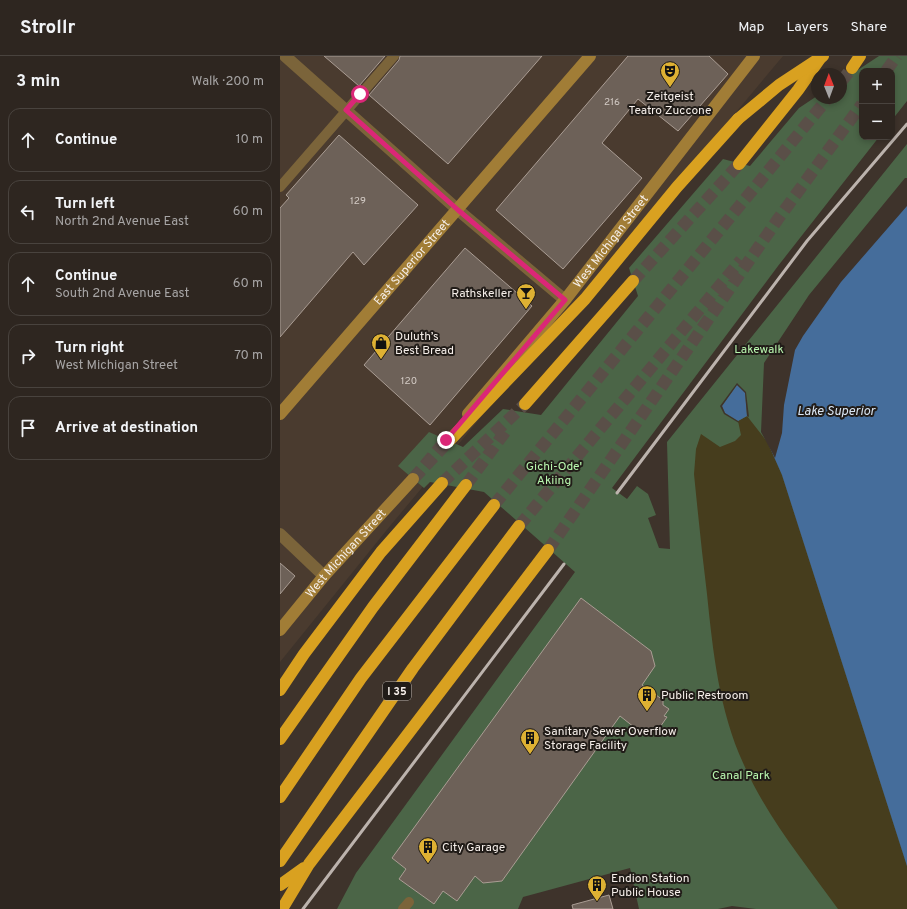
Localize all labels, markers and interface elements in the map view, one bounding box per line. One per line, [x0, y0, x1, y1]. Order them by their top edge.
text: Strollr [20, 16, 75, 40]
text: Map [738, 19, 764, 36]
text: Layers [786, 19, 828, 36]
text: Share [850, 19, 887, 36]
theatre icon: Zeitgeist Teatro Zuccone [659, 60, 681, 88]
north arrow [811, 68, 847, 104]
map controls [859, 68, 895, 140]
button: + [859, 68, 895, 104]
text: 3 min [16, 71, 60, 93]
text: Walk · 200 m [192, 74, 264, 90]
route start [351, 85, 369, 103]
place label: Zeitgeist Teatro Zuccone [628, 89, 712, 119]
house number: 216 [604, 96, 620, 109]
button: − [859, 104, 895, 140]
icon: ahead [17, 129, 39, 151]
text: Continue [55, 131, 117, 150]
text: 10 m [236, 132, 263, 148]
street label: West Michigan Street [570, 192, 652, 292]
text: Turn left [55, 195, 115, 214]
house number: 129 [350, 195, 366, 208]
icon: left [17, 201, 39, 223]
text: 60 m [233, 204, 263, 220]
text: North 2nd Avenue East [55, 214, 189, 230]
street label: East Superior Street [371, 216, 454, 309]
text: Continue [55, 267, 117, 286]
icon: ahead [17, 273, 39, 295]
text: 60 m [233, 276, 263, 292]
bar icon: Rathskeller [515, 282, 537, 310]
text: South 2nd Avenue East [55, 286, 189, 302]
place label: Rathskeller [451, 286, 512, 302]
place label: Duluth’s Best Bread [395, 329, 454, 359]
shop icon: Duluth’s Best Bread [370, 332, 392, 360]
text: Turn right [55, 339, 124, 358]
park label: Lakewalk [734, 342, 784, 358]
icon: right [17, 345, 39, 367]
text: 70 m [234, 348, 263, 364]
text: West Michigan Street [55, 358, 178, 374]
house number: 120 [401, 375, 417, 388]
water label: Lake Superior [797, 404, 876, 420]
icon: arrive [17, 417, 39, 439]
text: Arrive at destination [55, 419, 198, 438]
route end [437, 431, 455, 449]
park label: Gichi-Ode' Akiing [526, 459, 582, 489]
street label: West Michigan Street [302, 506, 390, 601]
road number: I 35 [383, 682, 411, 700]
building icon: Public Restroom [636, 684, 658, 712]
place label: Public Restroom [661, 688, 749, 704]
place label: Sanitary Sewer Overflow Storage Facility [544, 724, 677, 754]
building icon: Sanitary Sewer Overflow Storage Facility [519, 727, 541, 755]
park label: Canal Park [712, 768, 770, 784]
building icon: City Garage [417, 836, 439, 864]
place label: City Garage [442, 840, 505, 856]
place label: Endion Station Public House [611, 871, 689, 901]
building icon: Endion Station Public House [586, 874, 608, 902]

